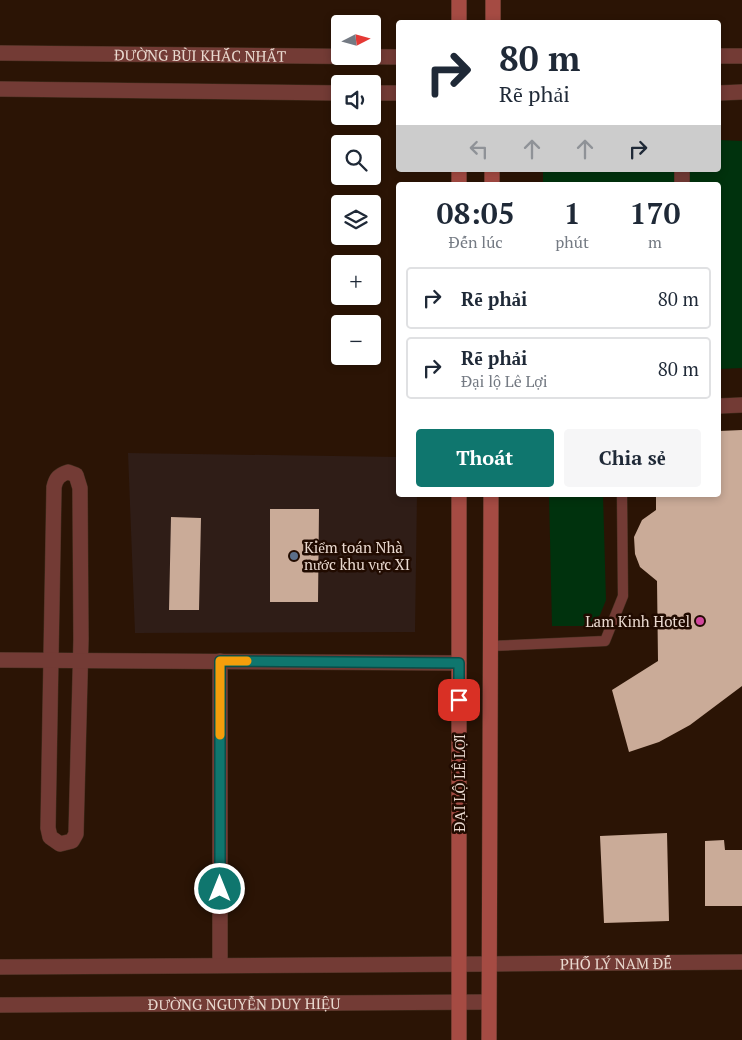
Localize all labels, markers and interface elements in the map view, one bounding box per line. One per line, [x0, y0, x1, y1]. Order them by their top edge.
north arrow [331, 15, 381, 65]
map controls [331, 15, 381, 365]
text: 80 m [499, 35, 580, 81]
icon: right [416, 40, 481, 105]
street label: ĐƯỜNG BÙI KHẮC NHẤT [114, 44, 286, 66]
button: sound [331, 75, 381, 125]
text: Rẽ phải [499, 79, 570, 108]
button: search [331, 135, 381, 185]
icon: left [465, 135, 493, 163]
icon: ahead [518, 135, 546, 163]
icon: ahead [571, 135, 599, 163]
icon: right [624, 135, 652, 163]
text: 08:05 [437, 193, 515, 233]
text: 1 [564, 193, 581, 233]
text: 170 [630, 193, 680, 233]
button: layers [331, 195, 381, 245]
text: Đến lúc [449, 231, 503, 253]
text: phút [555, 231, 589, 253]
text: m [648, 231, 662, 253]
button: + [331, 255, 381, 305]
icon: right [418, 284, 446, 312]
text: Rẽ phải [461, 286, 527, 311]
text: 80 m [658, 286, 699, 311]
button: − [331, 315, 381, 365]
text: Rẽ phải [461, 345, 527, 370]
icon: right [418, 354, 446, 382]
text: 80 m [658, 356, 699, 381]
text: Đại lộ Lê Lợi [461, 370, 548, 392]
button: Thoát [416, 429, 554, 487]
button: Chia sẻ [564, 429, 701, 487]
place label: Kiểm toán Nhà nước khu vực XI [304, 537, 410, 574]
marker: Kiểm toán Nhà nước khu vực XI [288, 550, 300, 562]
place label: Lam Kinh Hotel [585, 611, 690, 631]
marker: Lam Kinh Hotel [694, 615, 706, 627]
pin [438, 679, 480, 721]
icon: arrive [445, 686, 473, 714]
street label: ĐẠI LỘ LÊ LỢI [449, 734, 469, 832]
position arrow [193, 862, 245, 914]
street label: PHỐ LÝ NAM ĐẾ [560, 953, 672, 973]
street label: ĐƯỜNG NGUYỄN DUY HIỆU [148, 993, 340, 1014]

